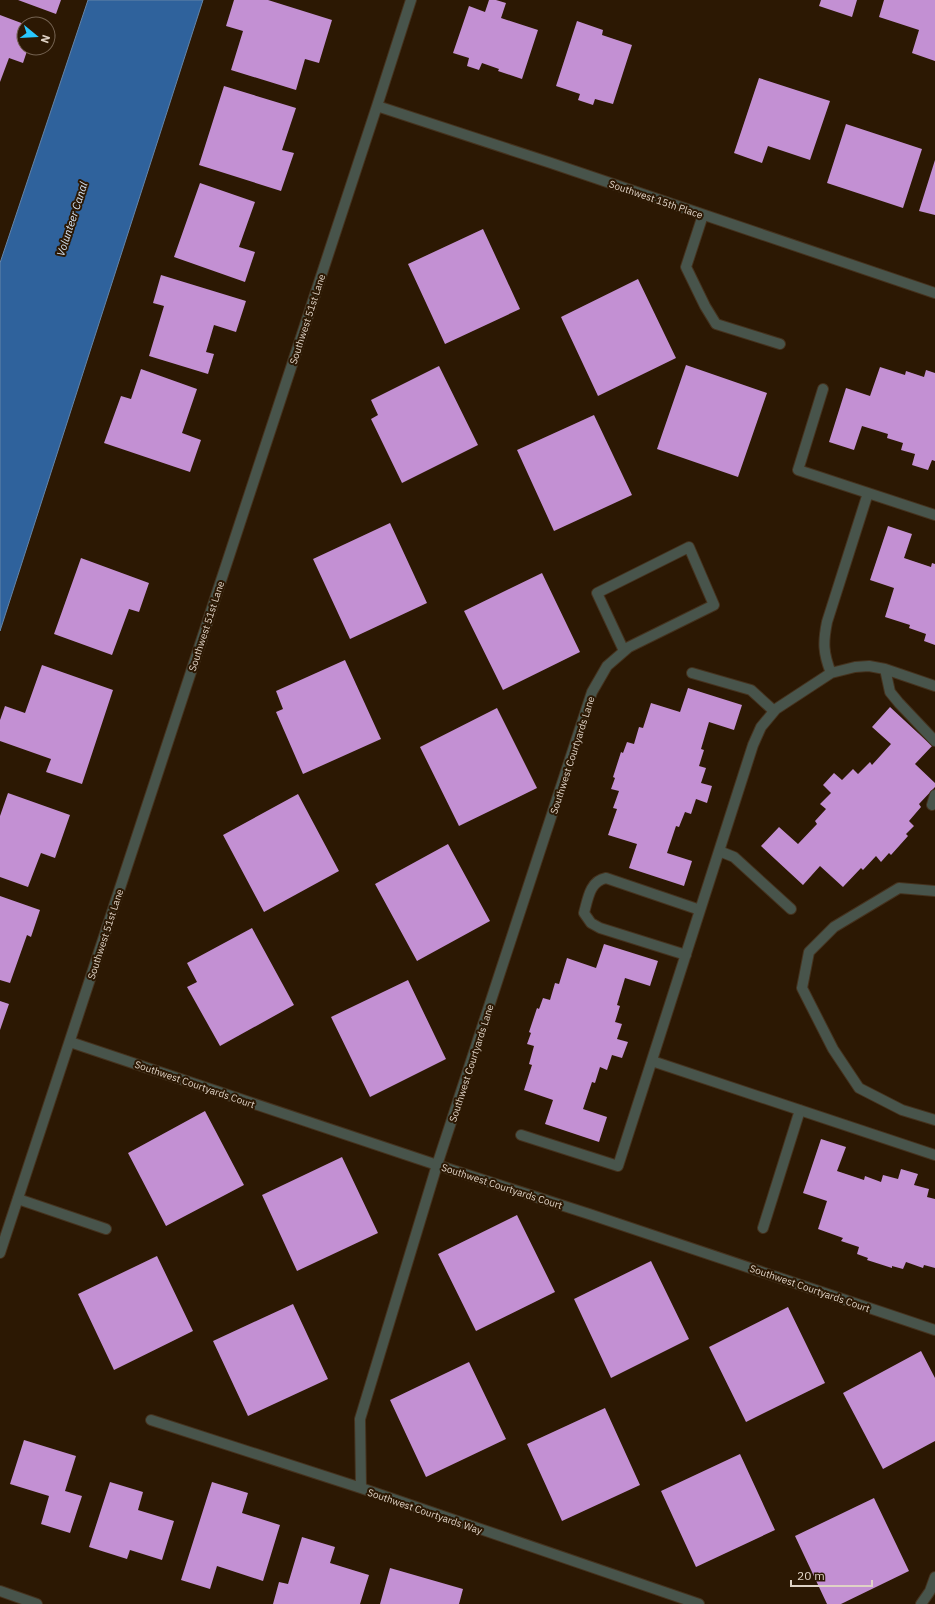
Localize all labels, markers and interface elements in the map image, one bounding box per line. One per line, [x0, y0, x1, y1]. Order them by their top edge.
north arrow [16, 16, 56, 56]
text: N [38, 33, 53, 45]
street label: Southwest 15th Place [607, 177, 705, 222]
water label: Volunteer Canal [53, 180, 91, 258]
street label: Southwest 51st Lane [287, 272, 328, 366]
street label: Southwest 51st Lane [186, 579, 227, 673]
street label: Southwest Courtyards Lane [547, 694, 598, 816]
street label: Southwest 51st Lane [85, 887, 126, 981]
street label: Southwest Courtyards Lane [446, 1002, 497, 1124]
street label: Southwest Courtyards Court [133, 1058, 257, 1111]
street label: Southwest Courtyards Court [440, 1161, 564, 1212]
street label: Southwest Courtyards Court [748, 1262, 872, 1315]
street label: Southwest Courtyards Way [366, 1486, 484, 1537]
scale bar [791, 1562, 872, 1588]
text: 20 m [797, 1568, 825, 1583]

